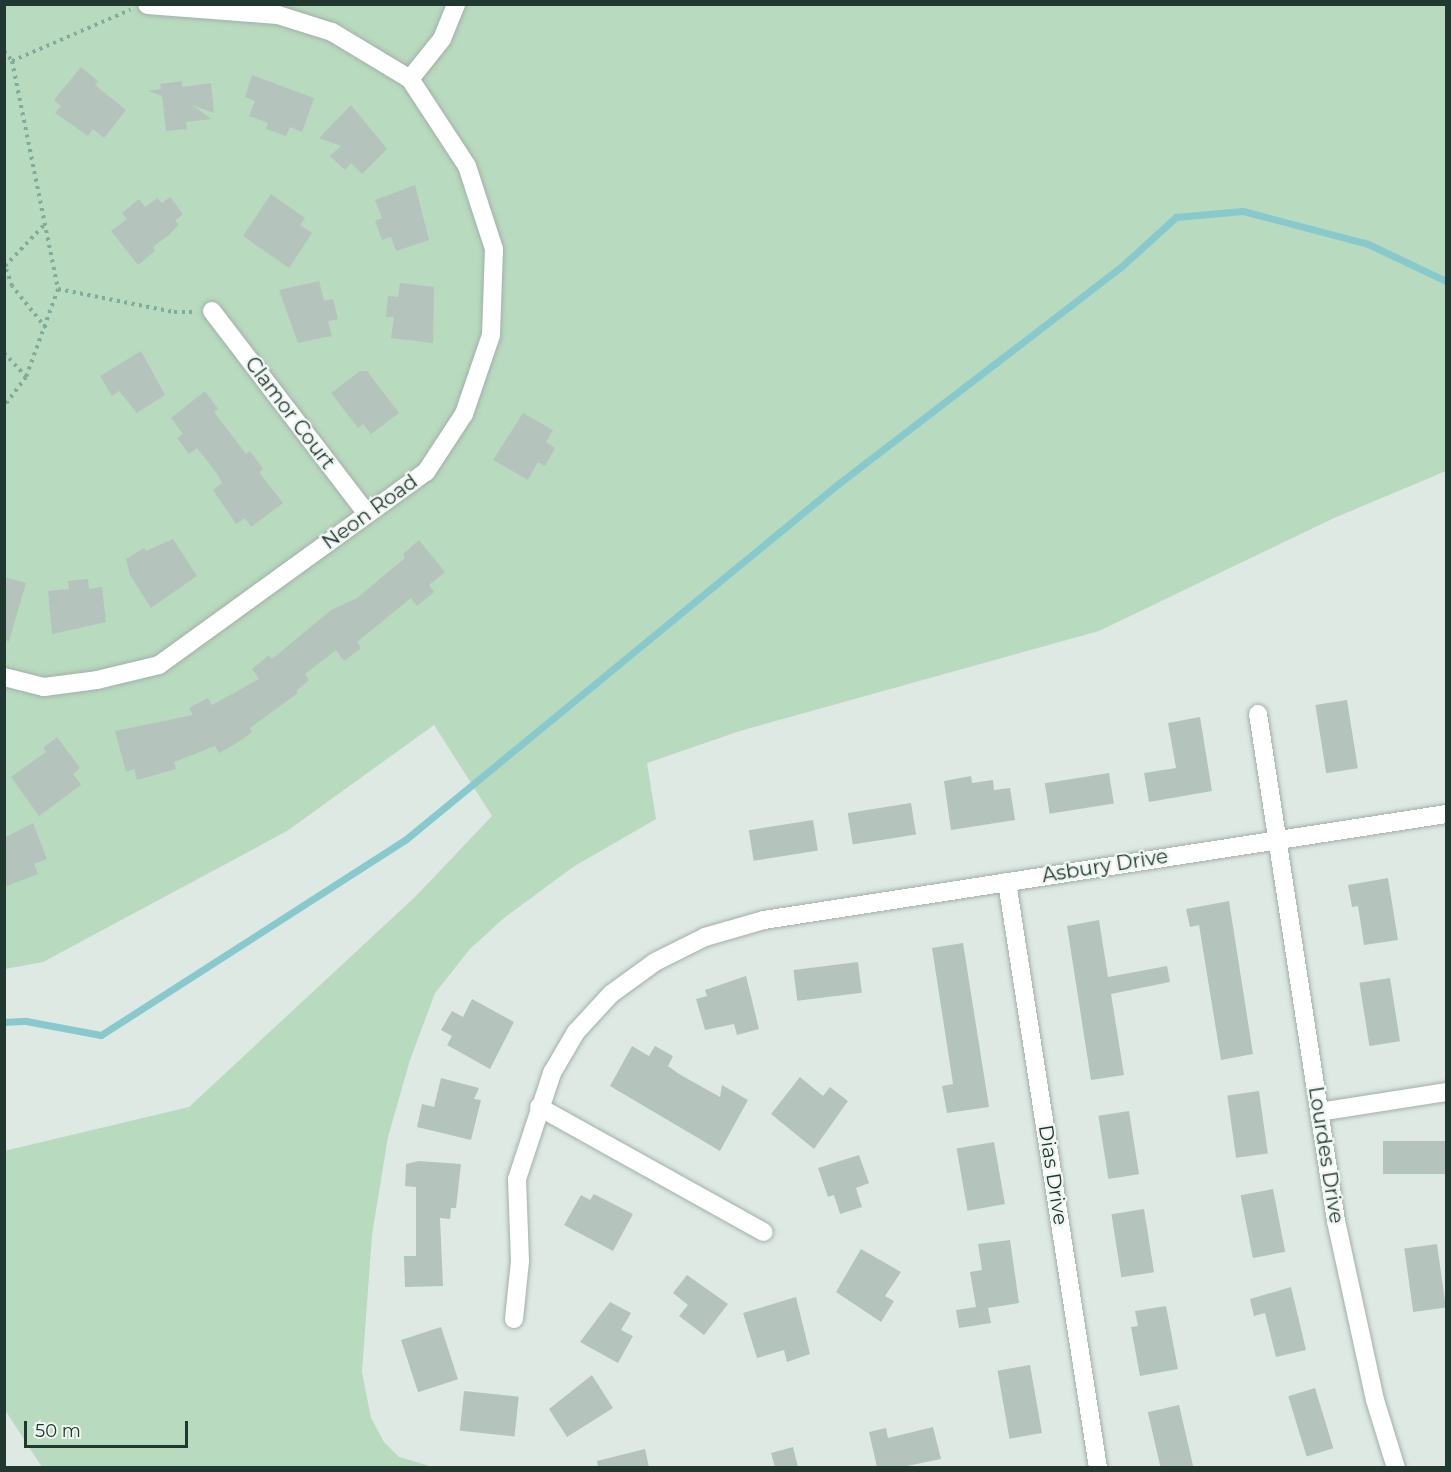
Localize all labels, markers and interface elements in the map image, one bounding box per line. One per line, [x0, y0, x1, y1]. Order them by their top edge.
street label: Clamor Court [240, 352, 340, 474]
street label: Neon Road [318, 469, 422, 555]
street label: Asbury Drive [1040, 844, 1170, 888]
street label: Lourdes Drive [1303, 1085, 1349, 1225]
street label: Dias Drive [1033, 1123, 1073, 1227]
scale bar [27, 1409, 190, 1447]
text: 50 m [35, 1420, 81, 1442]

